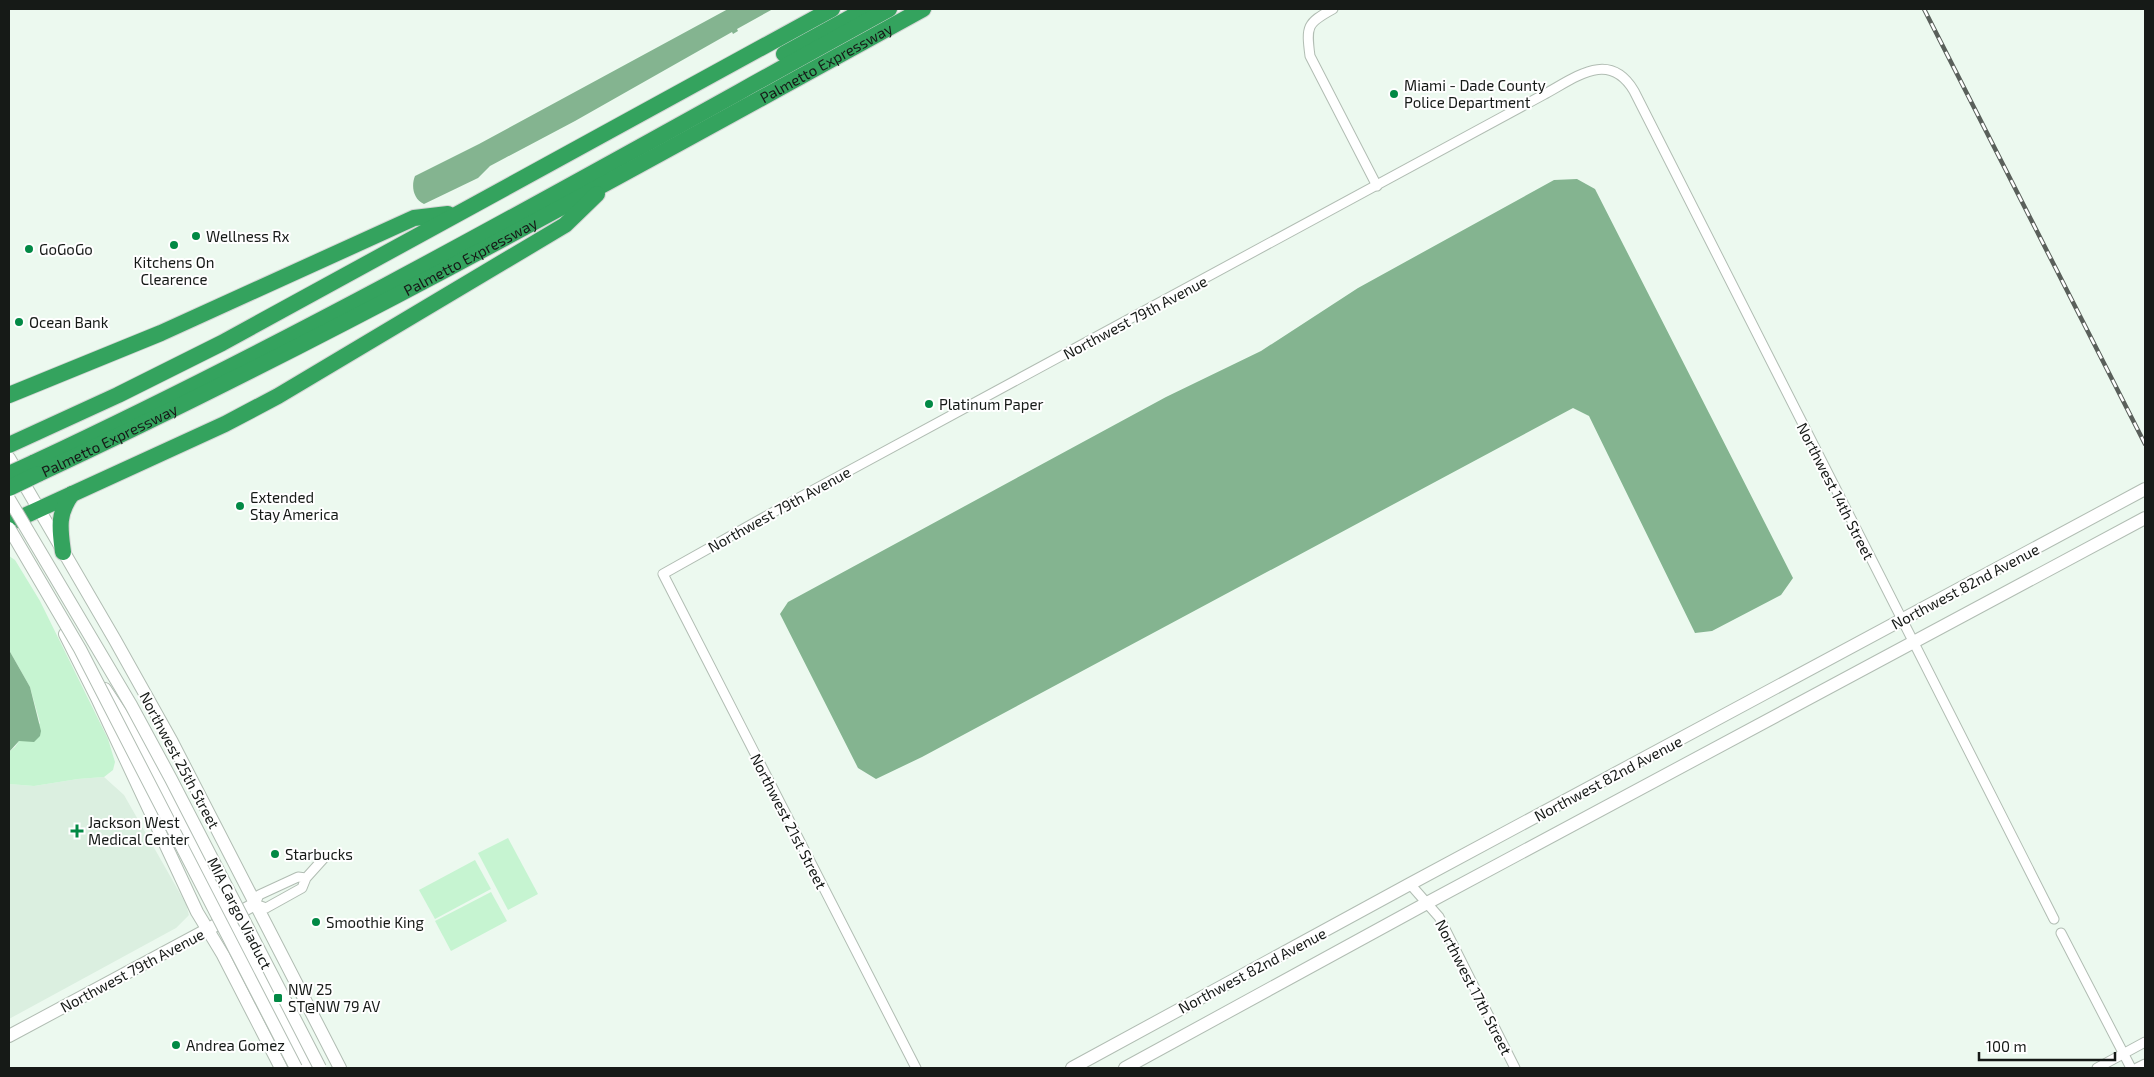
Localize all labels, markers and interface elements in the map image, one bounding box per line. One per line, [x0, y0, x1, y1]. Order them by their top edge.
street label: Palmetto Expressway [756, 19, 895, 106]
place label: Miami - Dade County Police Department [1404, 76, 1546, 111]
marker: Miami - Dade County Police Department [1388, 88, 1400, 100]
street label: Palmetto Expressway [400, 213, 540, 299]
place label: Wellness Rx [206, 227, 290, 245]
marker: Wellness Rx [190, 230, 202, 242]
marker: Kitchens On Clearence [168, 239, 180, 251]
place label: GoGoGo [39, 240, 93, 258]
marker: GoGoGo [23, 243, 35, 255]
place label: Kitchens On Clearence [134, 253, 214, 288]
street label: Northwest 79th Avenue [1060, 271, 1210, 363]
place label: Ocean Bank [29, 313, 109, 331]
marker: Ocean Bank [13, 316, 25, 328]
place label: Platinum Paper [939, 395, 1044, 413]
marker: Platinum Paper [923, 398, 935, 410]
street label: Palmetto Expressway [38, 400, 180, 480]
street label: Northwest 14th Street [1794, 420, 1878, 563]
street label: Northwest 79th Avenue [704, 462, 854, 556]
place label: Extended Stay America [250, 488, 339, 523]
marker: Extended Stay America [234, 500, 246, 512]
street label: Northwest 82nd Avenue [1888, 539, 2042, 633]
street label: Northwest 25th Street [136, 688, 224, 832]
street label: Northwest 82nd Avenue [1531, 731, 1685, 825]
street label: Northwest 21st Street [747, 750, 831, 892]
place label: Jackson West Medical Center [88, 813, 190, 848]
marker: Jackson West Medical Center [70, 824, 84, 838]
place label: Starbucks [285, 845, 353, 863]
marker: Starbucks [269, 848, 281, 860]
street label: MIA Cargo Viaduct [204, 854, 276, 972]
place label: Smoothie King [326, 913, 424, 931]
marker: Smoothie King [310, 916, 322, 928]
street label: Northwest 17th Street [1432, 916, 1516, 1058]
street label: Northwest 82nd Avenue [1175, 923, 1329, 1017]
street label: Northwest 79th Avenue [57, 924, 207, 1016]
place label: NW 25 ST@NW 79 AV [288, 980, 380, 1015]
marker: NW 25 ST@NW 79 AV [272, 992, 284, 1004]
scale bar [1979, 1030, 2115, 1062]
place label: Andrea Gomez [186, 1036, 285, 1054]
text: 100 m [1986, 1037, 2027, 1055]
marker: Andrea Gomez [170, 1039, 182, 1051]

